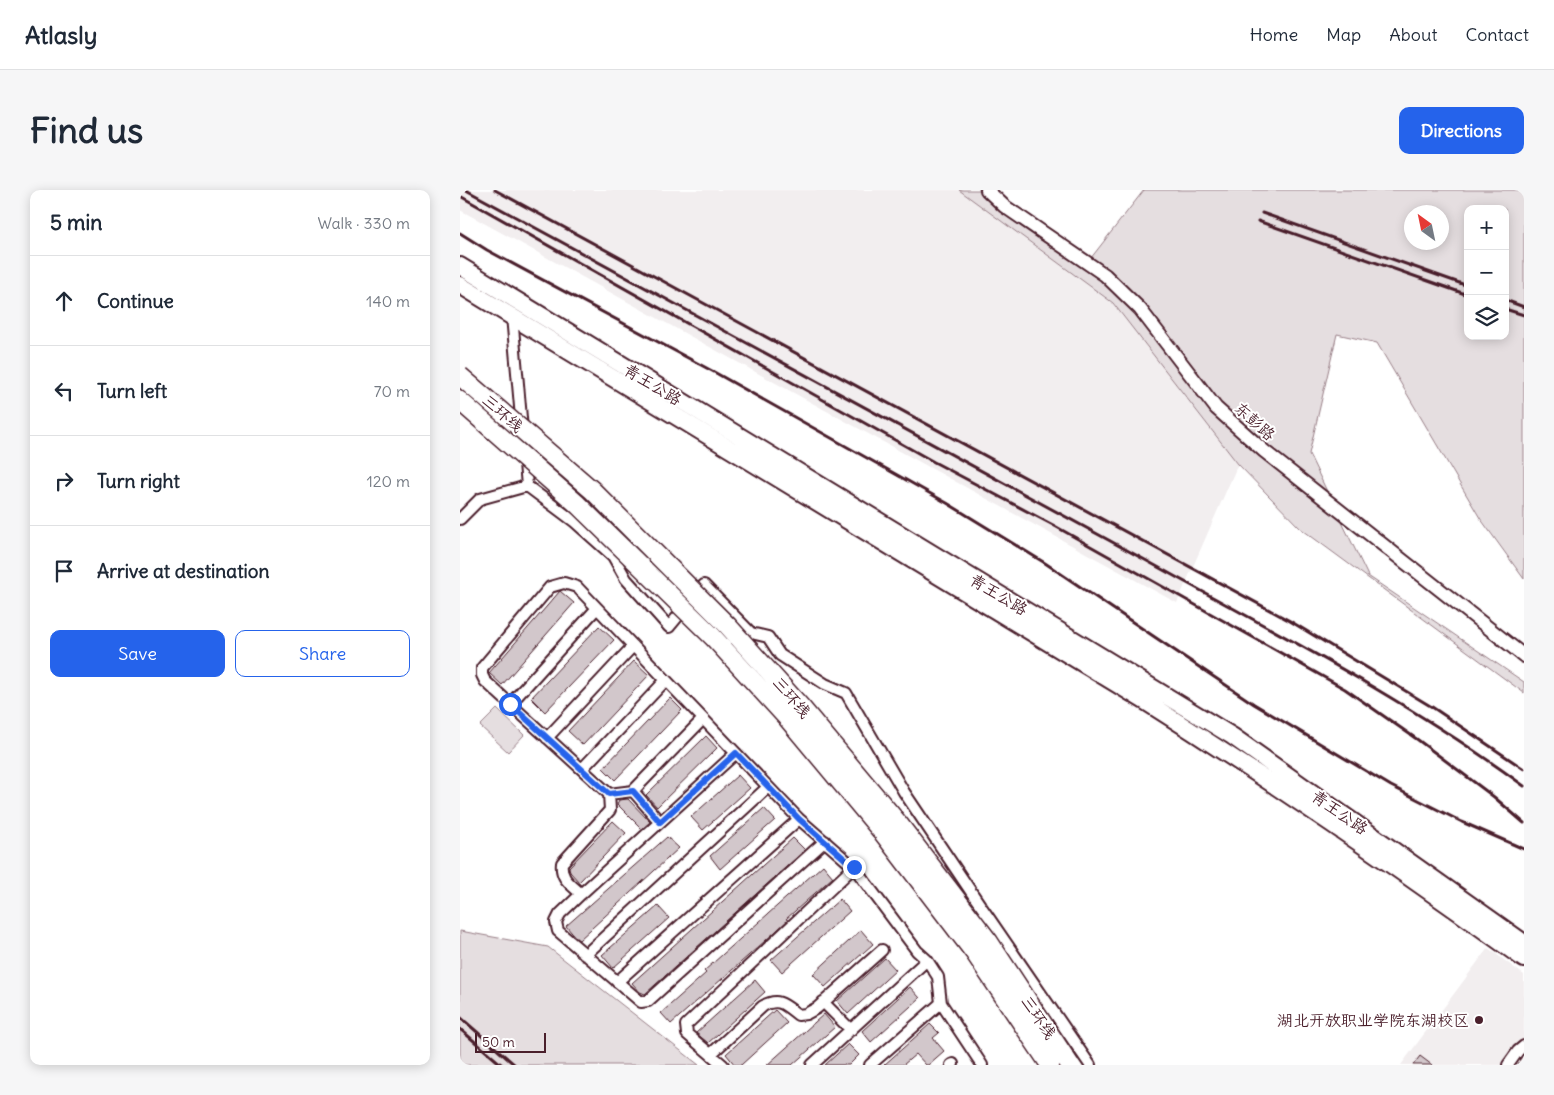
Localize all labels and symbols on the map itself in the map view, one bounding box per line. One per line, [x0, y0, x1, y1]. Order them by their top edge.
north arrow [1404, 205, 1449, 250]
street label: 青王公路 [620, 359, 686, 409]
street label: 三环线 [478, 390, 528, 436]
street label: 东彭路 [1230, 398, 1280, 444]
street label: 青王公路 [966, 569, 1032, 619]
street label: 三环线 [769, 672, 815, 722]
route start [499, 693, 522, 716]
street label: 青王公路 [1308, 785, 1372, 839]
route end [843, 856, 866, 879]
street label: 三环线 [1017, 992, 1061, 1042]
place label: 湖北开放职业学院东湖校区 [1277, 1010, 1469, 1030]
marker: 湖北开放职业学院东湖校区 [1473, 1014, 1485, 1026]
scale bar [475, 1030, 546, 1053]

